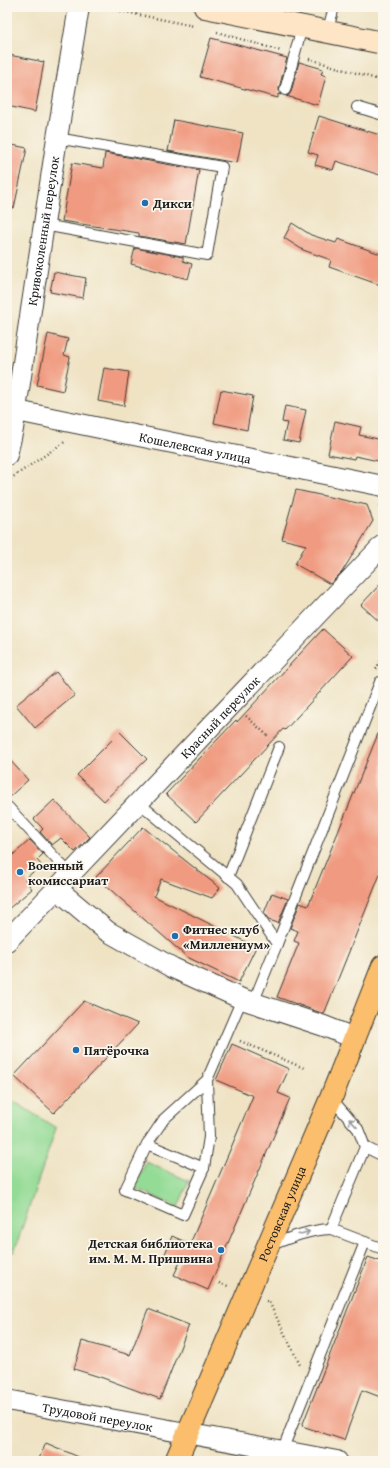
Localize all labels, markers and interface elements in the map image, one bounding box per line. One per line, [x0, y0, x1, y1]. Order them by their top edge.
street label: Кривоколенный переулок [22, 155, 64, 307]
place label: Дикси [152, 194, 192, 213]
marker: Дикси [140, 198, 150, 208]
street label: Кошелевская улица [138, 427, 253, 468]
street label: Красный переулок [176, 671, 264, 763]
place label: Военный комиссариат [28, 856, 108, 890]
marker: Военный комиссариат [15, 867, 25, 877]
place label: Фитнес клуб «Миллениум» [183, 920, 270, 954]
marker: Фитнес клуб «Миллениум» [170, 931, 180, 941]
place label: Пятёрочка [84, 1041, 150, 1060]
marker: Пятёрочка [71, 1045, 81, 1055]
one-way arrow [348, 1118, 358, 1128]
street label: Ростовская улица [253, 1162, 311, 1264]
one-way arrow [297, 1229, 310, 1237]
place label: Детская библиотека им. М. М. Пришвина [87, 1234, 213, 1268]
marker: Детская библиотека им. М. М. Пришвина [216, 1245, 226, 1255]
street label: Трудовой переулок [41, 1397, 154, 1436]

